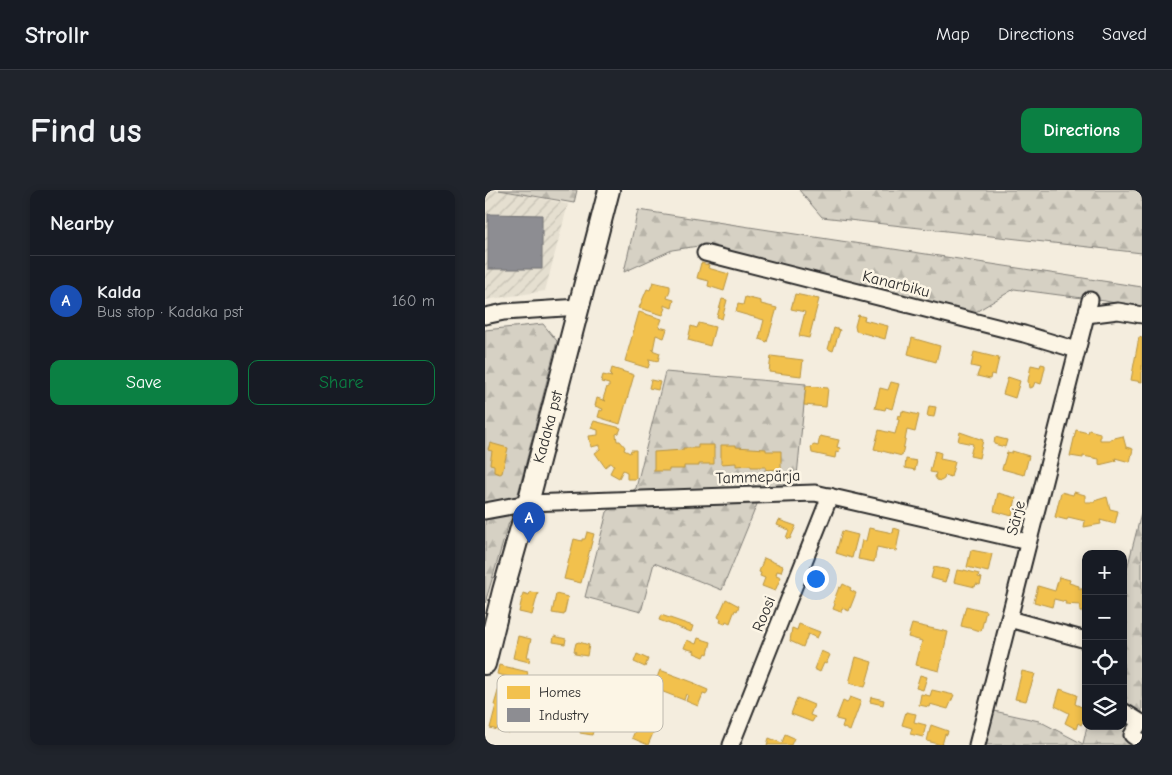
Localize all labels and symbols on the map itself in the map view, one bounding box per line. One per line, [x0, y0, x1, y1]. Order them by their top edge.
street label: Kanarbiku [860, 267, 932, 301]
street label: Kadaka pst [530, 388, 566, 465]
street label: Tammepärja [715, 467, 801, 487]
street label: Särje [1003, 499, 1029, 537]
pin: A [513, 502, 545, 543]
your location [803, 566, 829, 592]
street label: Roosi [749, 594, 779, 634]
legend [497, 675, 663, 732]
text: Homes [539, 684, 581, 701]
text: Industry [539, 707, 589, 724]

